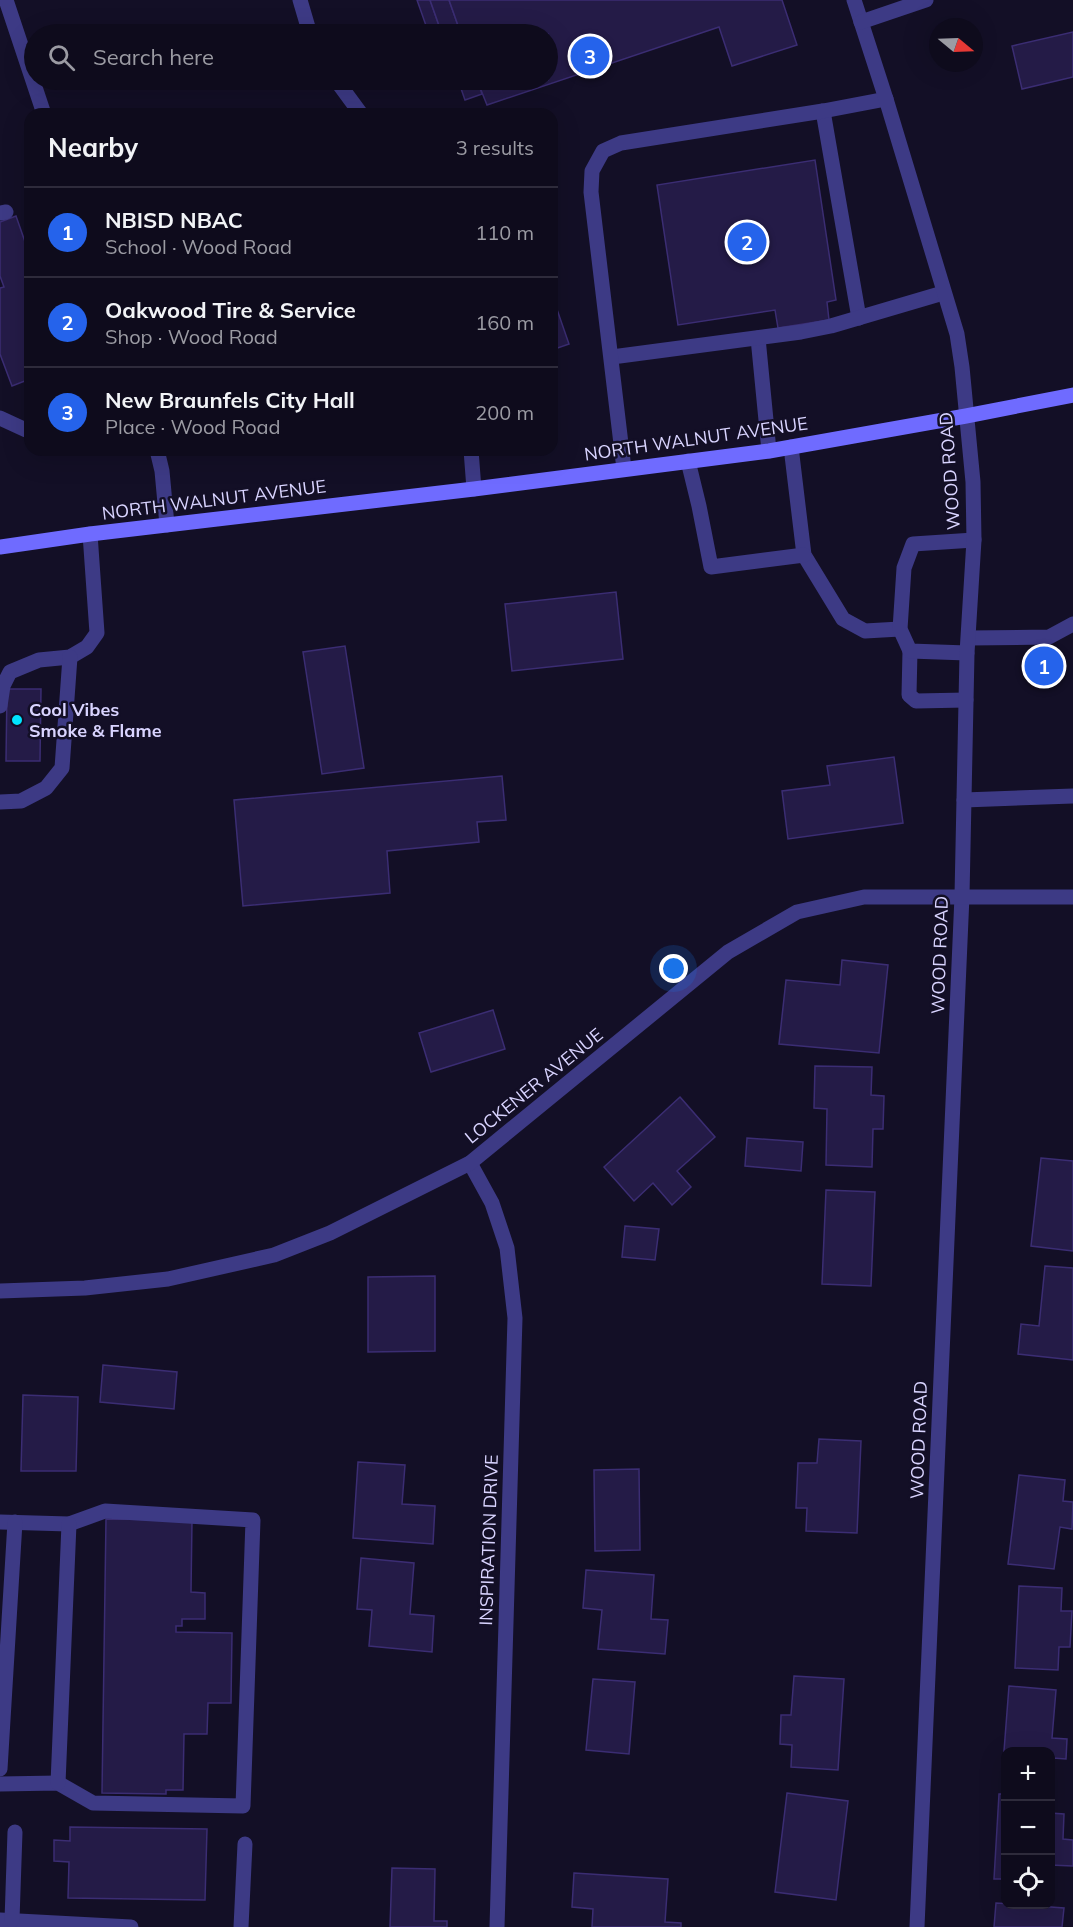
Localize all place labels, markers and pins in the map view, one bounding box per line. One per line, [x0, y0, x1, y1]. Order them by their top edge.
pin: 3 [570, 34, 610, 78]
pin: 2 [728, 220, 766, 264]
pin: 1 [1024, 644, 1064, 688]
place label: Cool Vibes Smoke & Flame [29, 698, 162, 742]
marker: Cool Vibes Smoke & Flame [10, 713, 24, 727]

